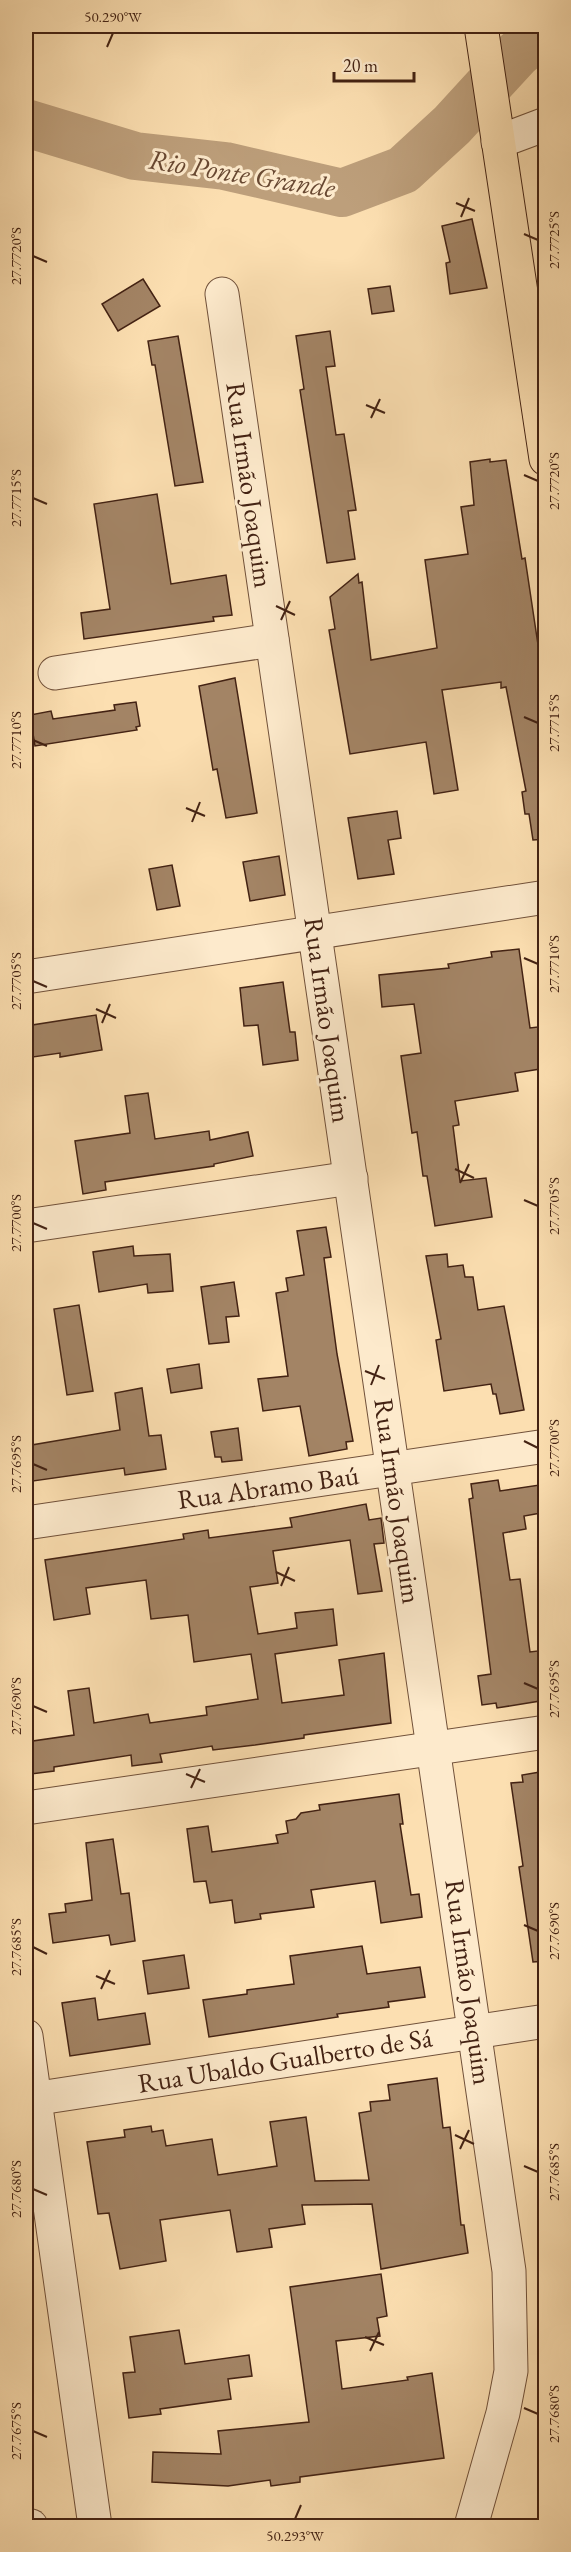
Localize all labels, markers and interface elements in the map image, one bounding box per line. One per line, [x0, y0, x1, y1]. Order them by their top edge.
text: 50.290°W [84, 7, 142, 26]
scale bar [334, 45, 414, 83]
text: 20 m [343, 54, 378, 77]
water label: Rio Ponte Grande [146, 140, 338, 206]
text: 27.7725°S [544, 211, 563, 269]
text: 27.7720°S [6, 227, 25, 285]
street label: Rua Irmão Joaquim [218, 380, 282, 590]
text: 27.7720°S [544, 452, 563, 510]
text: 27.7715°S [6, 469, 25, 527]
text: 27.7715°S [544, 694, 563, 752]
text: 27.7710°S [6, 711, 25, 769]
street label: Rua Irmão Joaquim [296, 915, 360, 1125]
text: 27.7710°S [544, 935, 563, 993]
text: 27.7705°S [6, 952, 25, 1010]
text: 27.7705°S [544, 1177, 563, 1235]
text: 27.7700°S [6, 1194, 25, 1252]
street label: Rua Irmão Joaquim [366, 1396, 430, 1606]
text: 27.7700°S [544, 1419, 563, 1477]
text: 27.7695°S [6, 1435, 25, 1493]
street label: Rua Abramo Baú [175, 1457, 361, 1517]
text: 27.7695°S [544, 1660, 563, 1718]
text: 27.7690°S [6, 1677, 25, 1735]
street label: Rua Irmão Joaquim [437, 1877, 501, 2087]
text: 27.7690°S [544, 1902, 563, 1960]
text: 27.7685°S [6, 1918, 25, 1976]
street label: Rua Ubaldo Gualberto de Sá [135, 2019, 435, 2101]
text: 27.7685°S [544, 2143, 563, 2201]
text: 27.7680°S [6, 2160, 25, 2218]
text: 27.7680°S [544, 2385, 563, 2443]
text: 27.7675°S [6, 2402, 25, 2460]
text: 50.293°W [266, 2526, 324, 2545]

